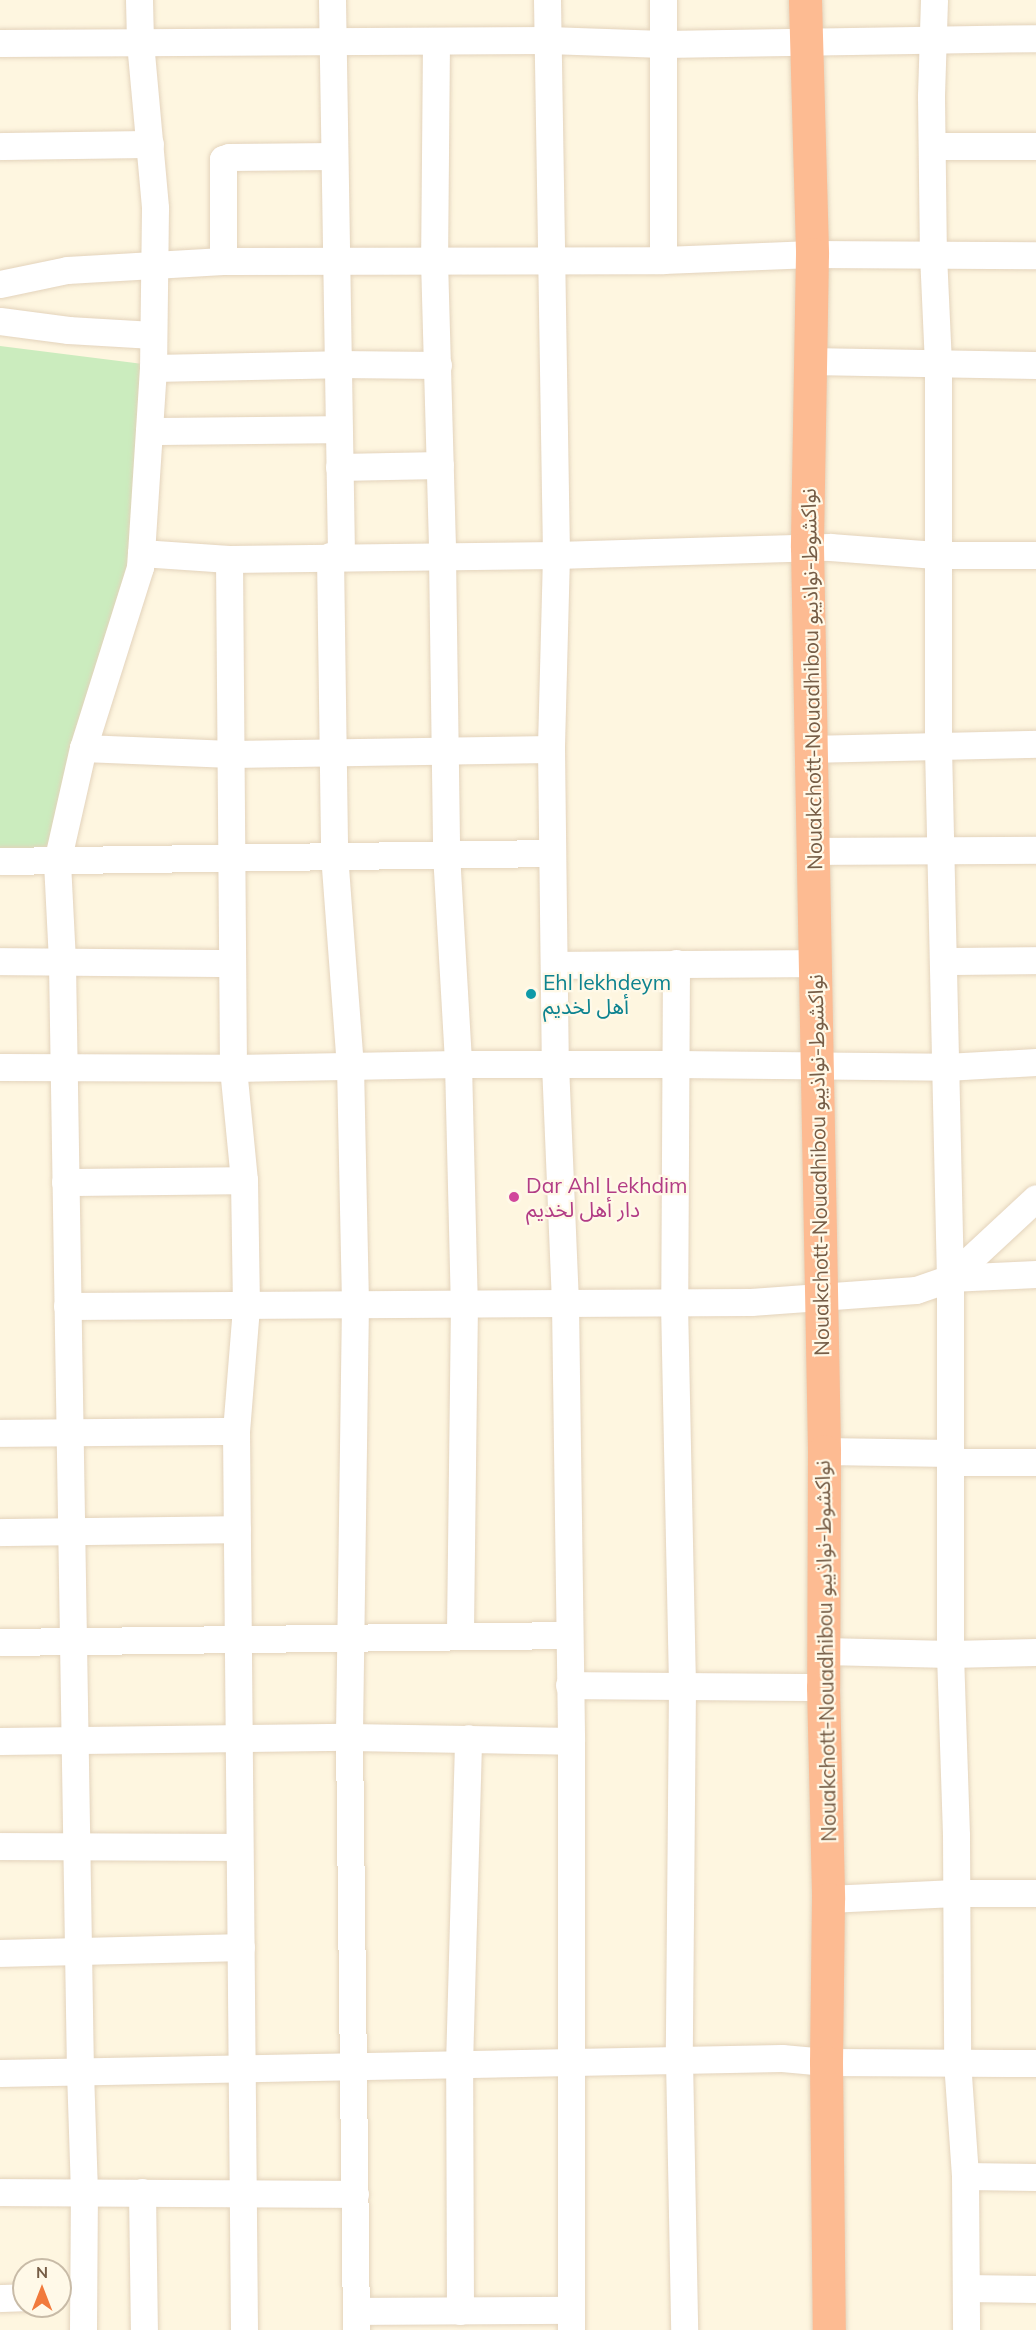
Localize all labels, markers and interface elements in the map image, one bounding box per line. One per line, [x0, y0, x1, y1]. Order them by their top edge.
street label: Nouakchott-Nouadhibou نواكشوط-نواذيبو [795, 488, 827, 870]
place label: Ehl lekhdeym أهل لخديم [543, 969, 671, 1019]
street label: Nouakchott-Nouadhibou نواكشوط-نواذيبو [802, 974, 834, 1356]
marker: Ehl lekhdeym أهل لخديم [524, 987, 538, 1001]
place label: Dar Ahl Lekhdim دار أهل لخديم [526, 1172, 688, 1222]
marker: Dar Ahl Lekhdim دار أهل لخديم [507, 1190, 521, 1204]
street label: Nouakchott-Nouadhibou نواكشوط-نواذيبو [809, 1460, 841, 1842]
north arrow [12, 2258, 72, 2318]
text: N [36, 2262, 48, 2282]

